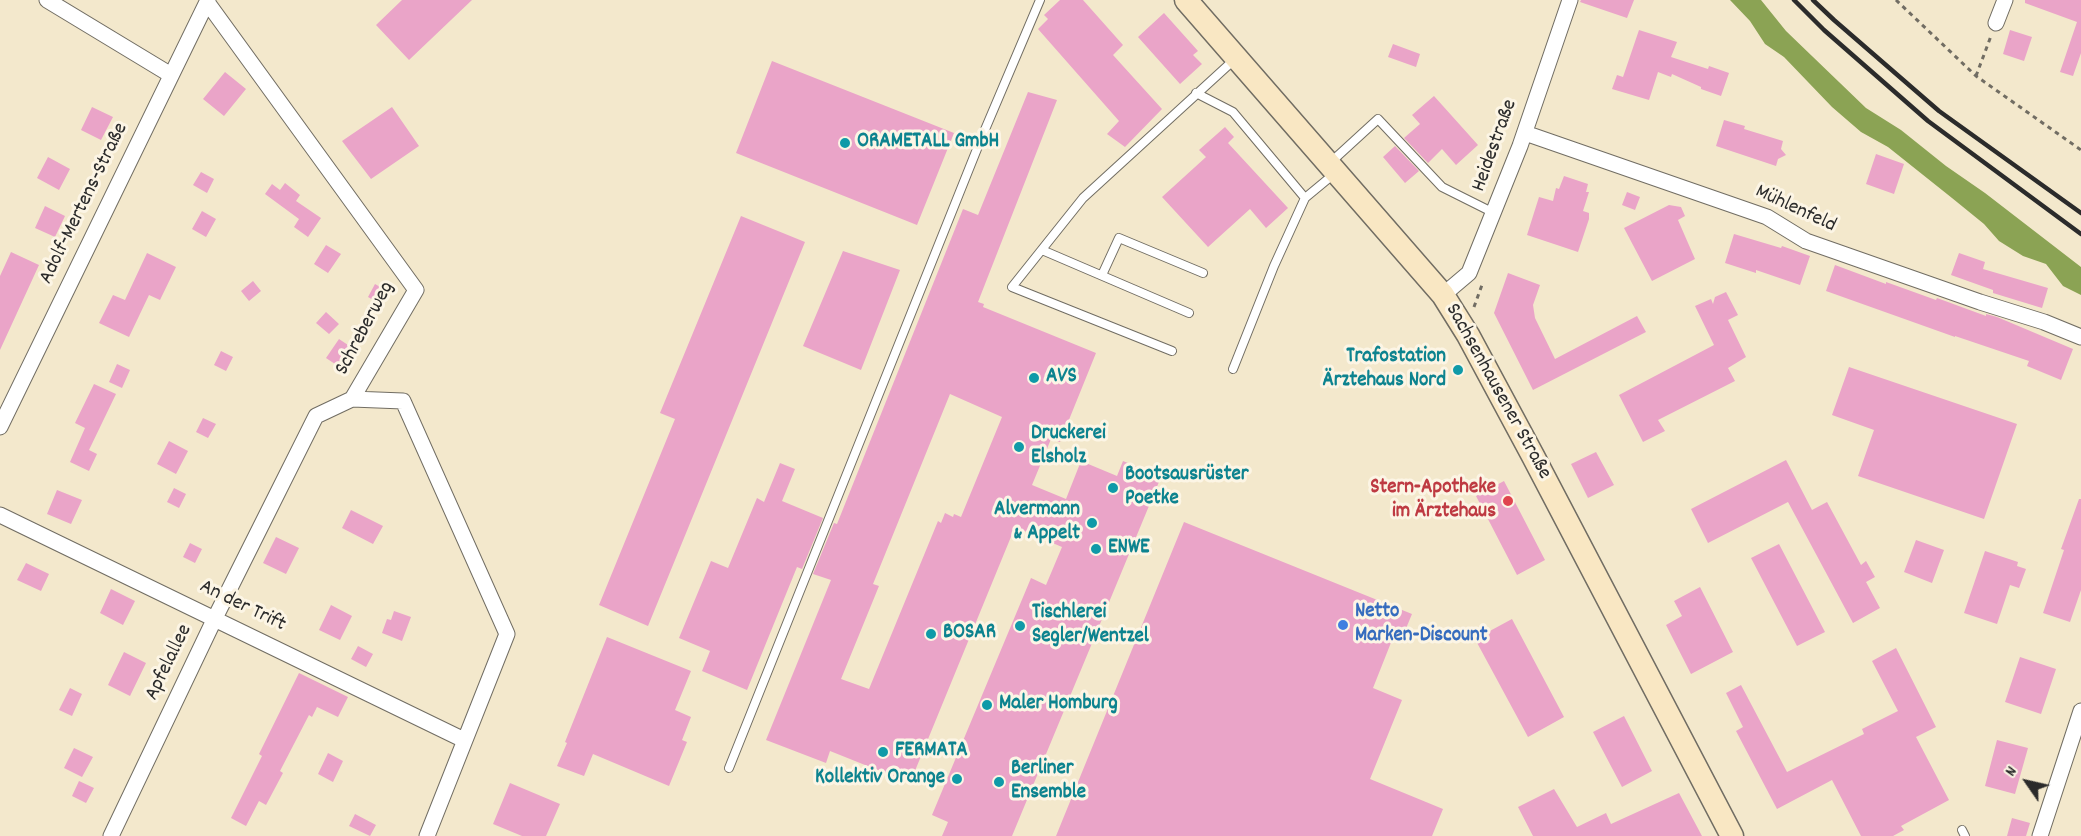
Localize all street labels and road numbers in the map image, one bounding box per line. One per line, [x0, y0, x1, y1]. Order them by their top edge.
street label: Heidestraße [1468, 96, 1524, 196]
street label: Adolf-Mertens-Straße [35, 119, 135, 289]
street label: Mühlenfeld [1751, 180, 1839, 240]
street label: Schreberweg [331, 278, 401, 380]
street label: Sachsenhausener Straße [1438, 300, 1556, 484]
street label: An der Trift [195, 575, 289, 639]
street label: Apfelallee [141, 621, 199, 705]

